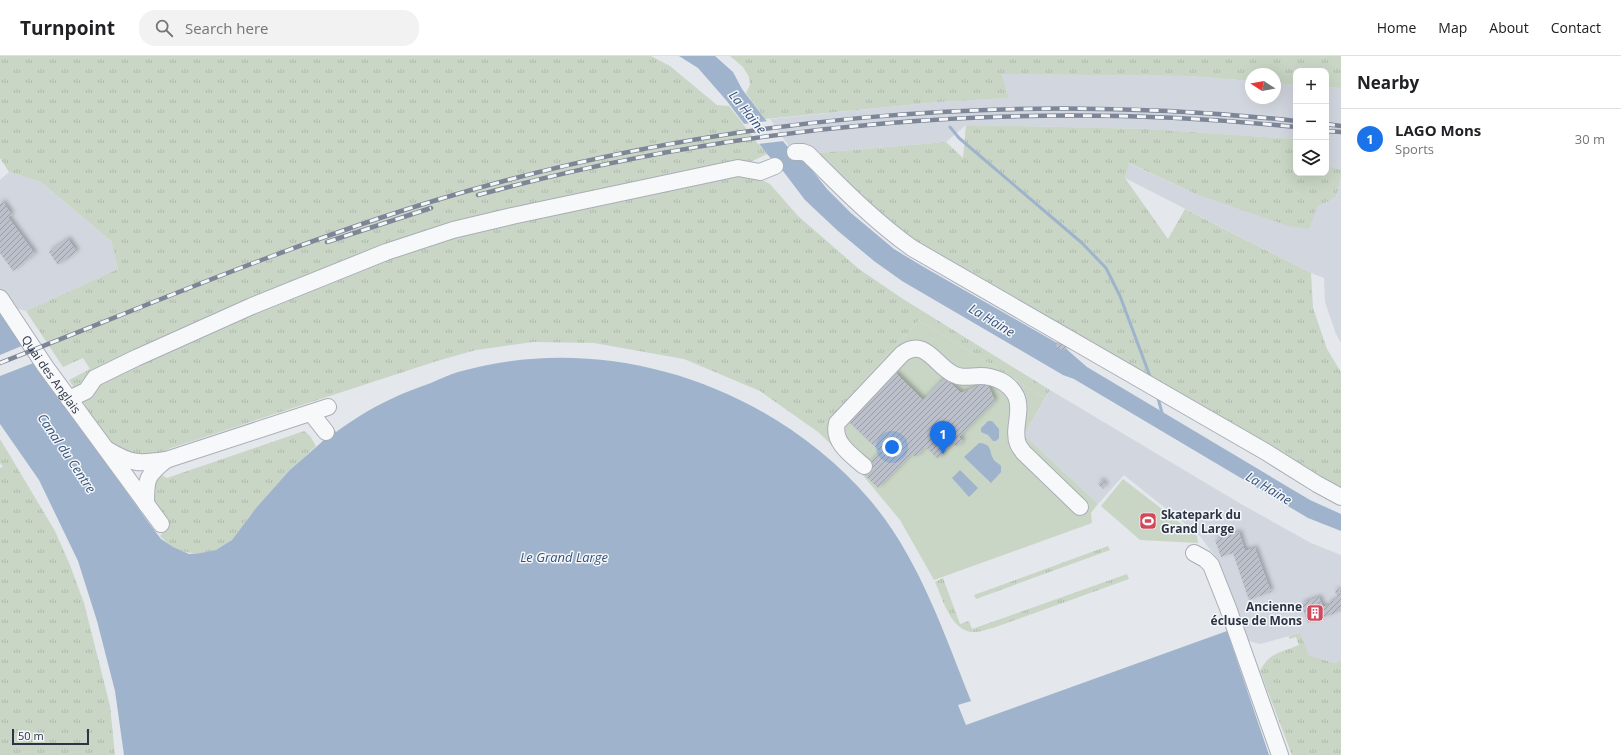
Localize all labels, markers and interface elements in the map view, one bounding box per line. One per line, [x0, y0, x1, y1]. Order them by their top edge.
search box [139, 10, 419, 46]
text: Turnpoint [20, 15, 115, 41]
icon: search [153, 17, 175, 39]
text: Search here [185, 18, 269, 38]
text: Home [1377, 18, 1416, 37]
text: Map [1438, 18, 1467, 37]
text: About [1489, 18, 1529, 37]
text: Contact [1551, 18, 1601, 37]
north arrow [1245, 68, 1281, 104]
map controls [1293, 68, 1329, 176]
button: + [1293, 68, 1329, 104]
text: Nearby [1357, 71, 1419, 94]
water label: La Haine [725, 87, 771, 138]
button: − [1293, 104, 1329, 140]
text: LAGO Mons [1395, 120, 1481, 140]
text: 1 [1366, 130, 1374, 148]
text: 30 m [1575, 130, 1605, 148]
button: layers [1293, 140, 1329, 176]
text: Sports [1395, 140, 1434, 158]
water label: La Haine [966, 299, 1019, 341]
street label: Quai des Anglais [18, 332, 86, 417]
water label: Canal du Centre [34, 410, 101, 497]
pin: 1 [930, 421, 956, 454]
your location [882, 437, 902, 457]
water label: La Haine [1243, 467, 1296, 509]
place label: Skatepark du Grand Large [1161, 506, 1241, 537]
sports icon: Skatepark du Grand Large [1138, 511, 1158, 531]
water label: Le Grand Large [520, 548, 608, 566]
place label: Ancienne écluse de Mons [1211, 598, 1302, 629]
building icon: Ancienne écluse de Mons [1305, 603, 1325, 623]
scale bar [12, 727, 89, 746]
text: 50 m [18, 728, 44, 743]

